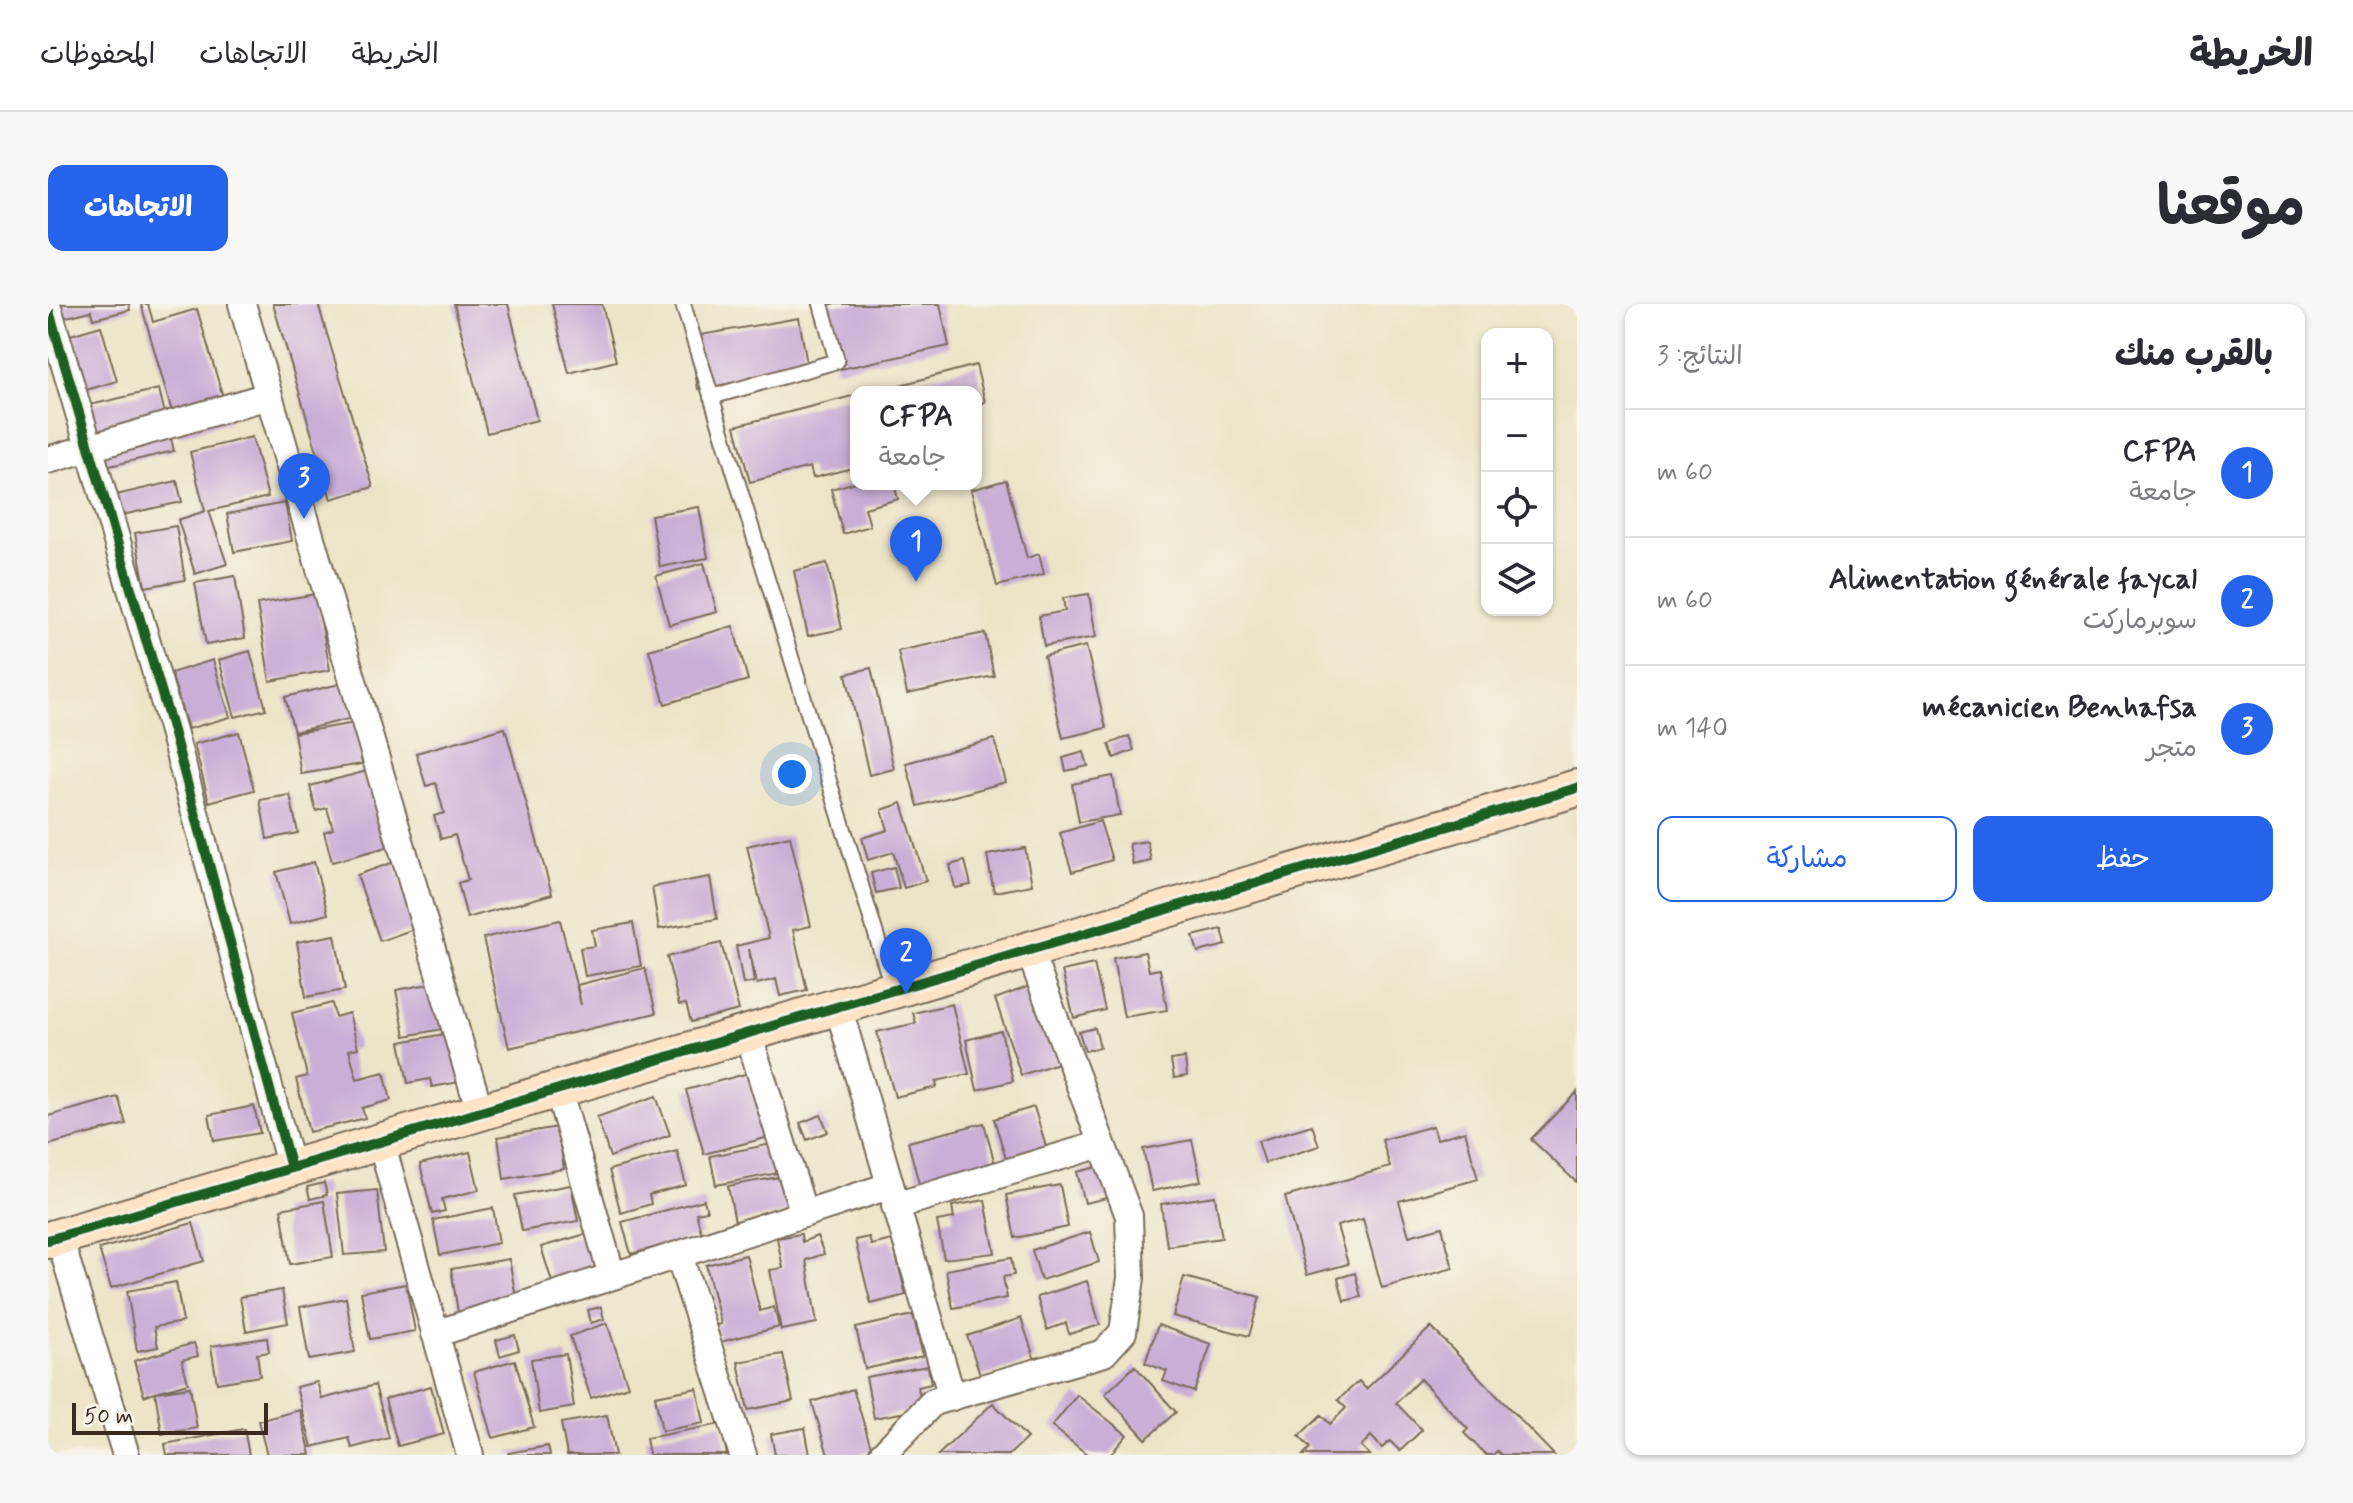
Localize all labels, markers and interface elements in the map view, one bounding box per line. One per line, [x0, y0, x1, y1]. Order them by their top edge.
text: الخريطة [2189, 31, 2313, 80]
text: المحفوظات [40, 37, 155, 74]
text: الاتجاهات [199, 37, 307, 74]
text: الخريطة [351, 37, 439, 74]
button: الاتجاهات [48, 165, 228, 251]
text: موقعنا [2157, 172, 2305, 245]
map controls [1481, 328, 1553, 616]
button: + [1481, 328, 1553, 400]
text: بالقرب منك [2115, 333, 2273, 378]
text: النتائج: 3 [1657, 340, 1743, 374]
popup [850, 386, 982, 490]
text: CFPA [879, 397, 953, 436]
button: − [1481, 400, 1553, 472]
text: CFPA [2122, 432, 2197, 471]
text: جامعة [879, 441, 946, 475]
pin: 3 [278, 453, 330, 519]
text: 60 m [1657, 456, 1713, 490]
text: 1 [2241, 456, 2253, 490]
button: locate [1481, 472, 1553, 544]
text: جامعة [2129, 476, 2197, 510]
pin: 1 [890, 516, 942, 582]
button: layers [1481, 544, 1553, 616]
text: Alimentation générale faycal [1829, 560, 2197, 599]
text: 60 m [1657, 584, 1713, 618]
text: 2 [2241, 584, 2253, 618]
text: سوبرماركت [2083, 604, 2197, 638]
text: mécanicien Benhafsa [1922, 688, 2197, 727]
text: 140 m [1657, 712, 1728, 746]
text: 3 [2241, 712, 2253, 746]
text: متجر [2146, 732, 2197, 766]
your location [772, 754, 812, 794]
button: مشاركة [1657, 816, 1957, 902]
button: حفظ [1973, 816, 2273, 902]
pin: 2 [880, 928, 932, 994]
scale bar [72, 1399, 268, 1435]
text: 50 m [84, 1403, 133, 1431]

